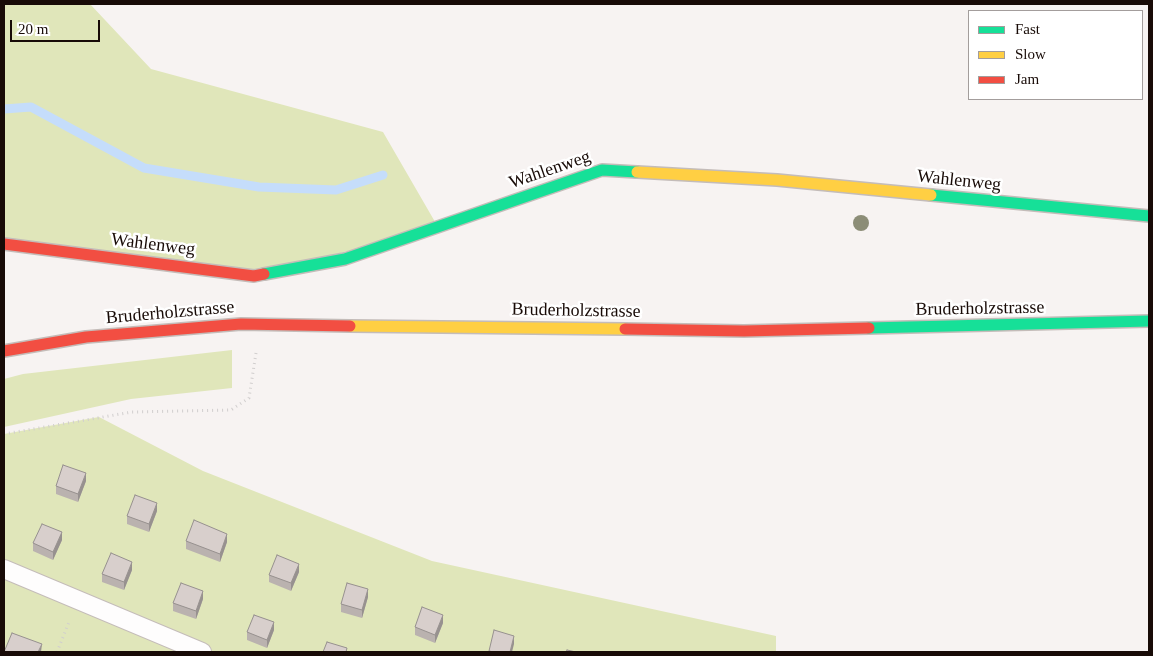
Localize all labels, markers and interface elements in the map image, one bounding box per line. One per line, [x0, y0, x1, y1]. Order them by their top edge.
scale bar [12, 10, 102, 42]
legend [968, 10, 1143, 100]
text: 20 m [18, 21, 48, 37]
text: Fast [1015, 21, 1040, 37]
text: Slow [1015, 46, 1046, 62]
text: Jam [1015, 71, 1039, 87]
street label: Wahlenweg [507, 146, 593, 194]
street label: Wahlenweg [916, 166, 1002, 196]
street label: Wahlenweg [110, 229, 196, 261]
street label: Bruderholzstrasse [105, 297, 235, 329]
street label: Bruderholzstrasse [915, 297, 1045, 321]
street label: Bruderholzstrasse [511, 299, 641, 323]

